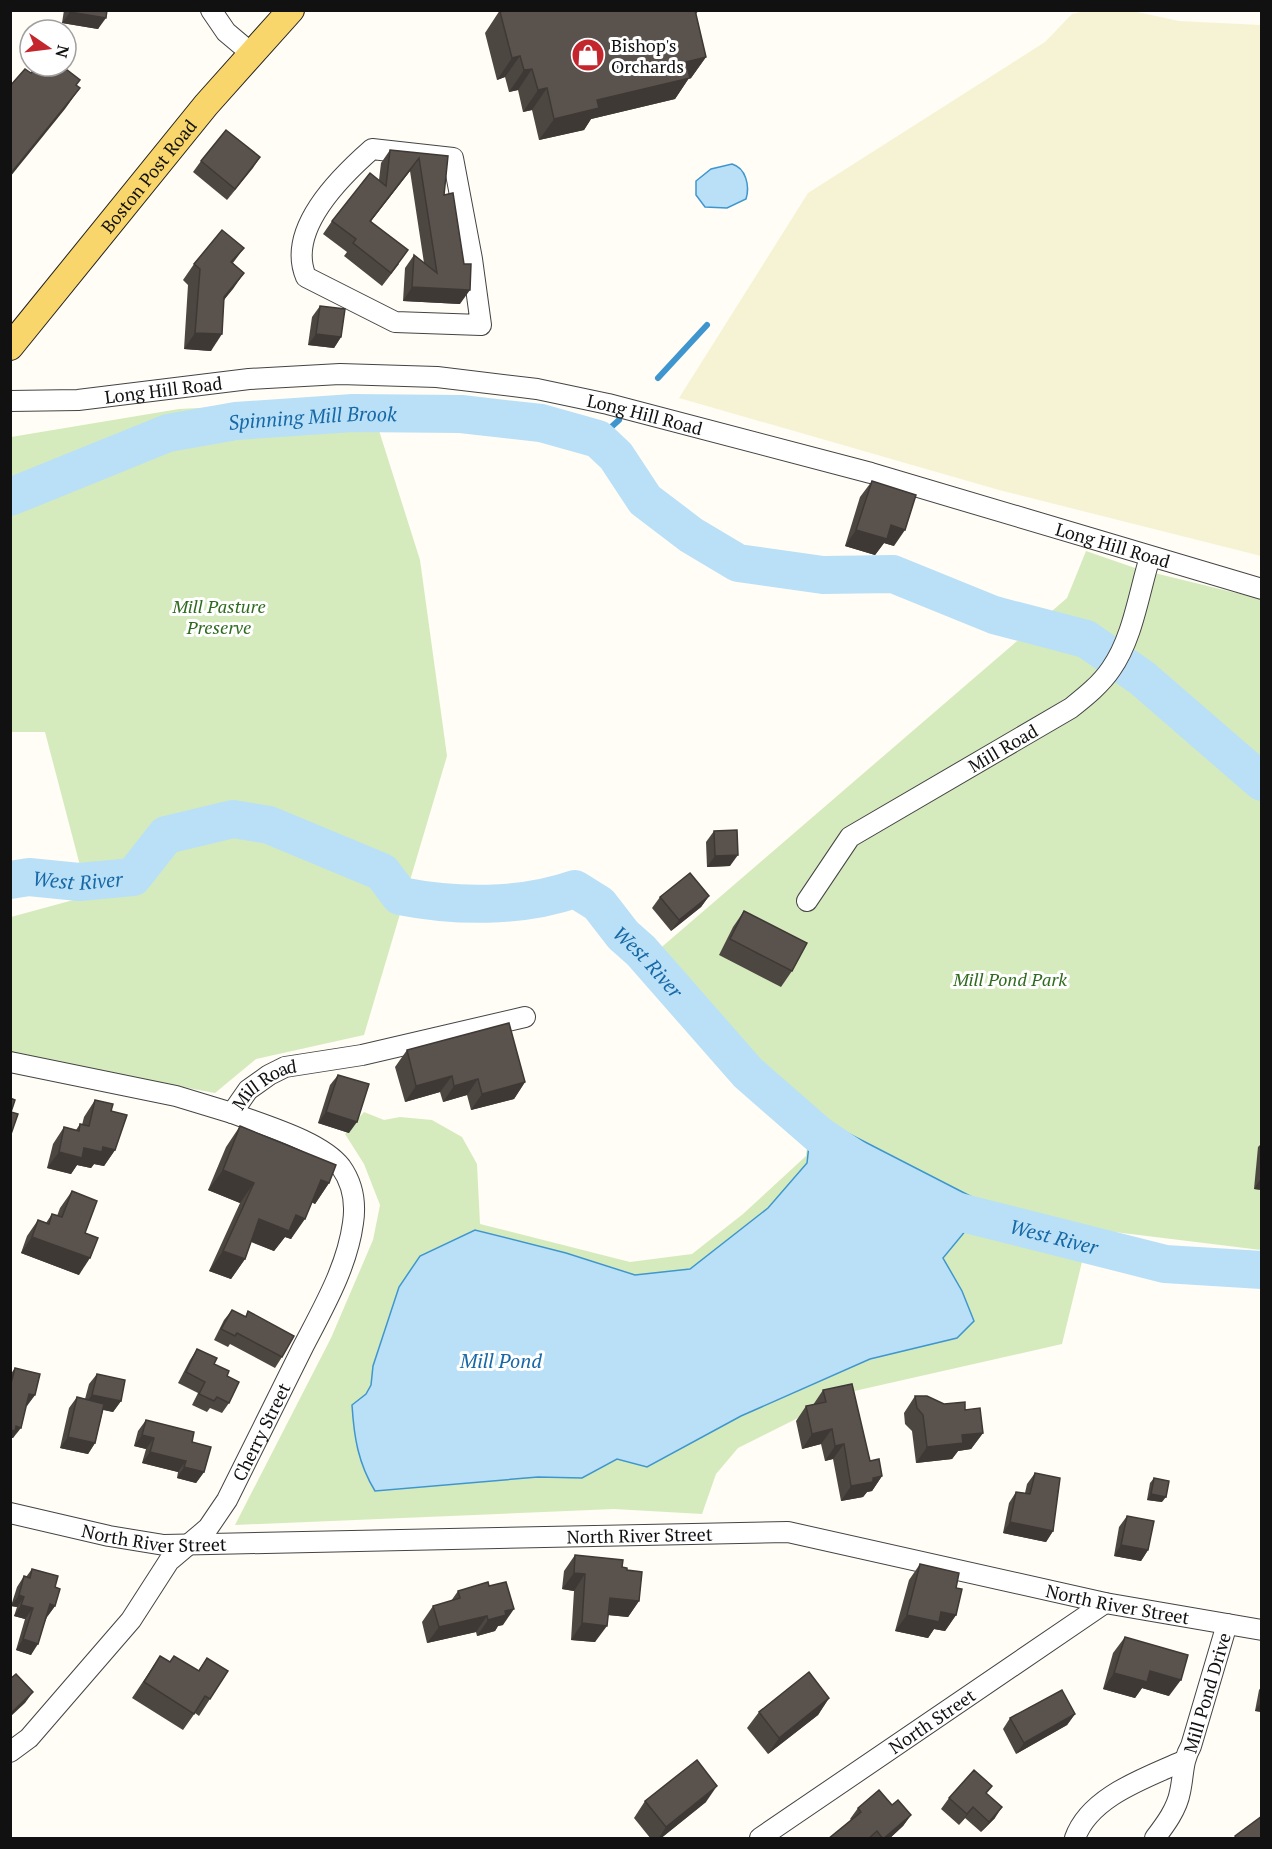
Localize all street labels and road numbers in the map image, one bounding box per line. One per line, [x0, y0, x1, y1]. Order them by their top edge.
street label: Boston Post Road [95, 114, 202, 238]
street label: Long Hill Road [103, 370, 224, 409]
street label: Long Hill Road [585, 388, 705, 440]
street label: Long Hill Road [1053, 516, 1173, 573]
street label: Mill Road [964, 718, 1042, 777]
street label: Mill Road [226, 1053, 298, 1114]
street label: Cherry Street [226, 1378, 296, 1485]
street label: North River Street [79, 1518, 227, 1557]
street label: North River Street [566, 1522, 713, 1549]
street label: North River Street [1044, 1578, 1192, 1629]
street label: Mill Pond Drive [1178, 1630, 1236, 1756]
street label: North Street [884, 1683, 980, 1759]

